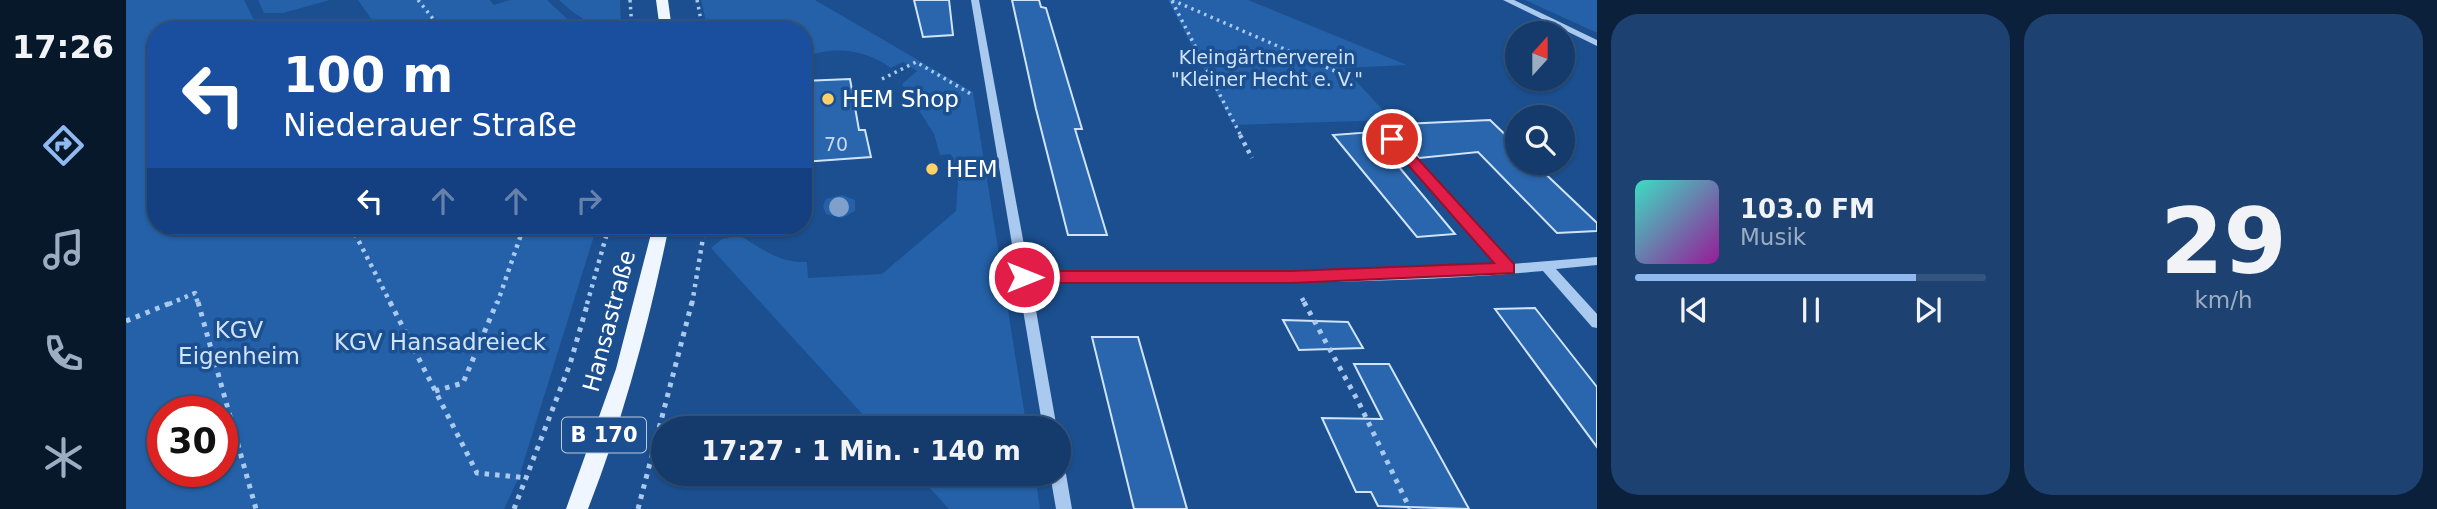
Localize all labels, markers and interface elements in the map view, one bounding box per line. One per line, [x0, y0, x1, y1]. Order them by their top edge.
north arrow [1505, 21, 1575, 91]
map controls [1505, 21, 1575, 175]
text: 17:26 [12, 28, 114, 66]
park label: Kleingärtnerverein "Kleiner Hecht e. V." [1171, 46, 1363, 90]
text: 100 m [283, 47, 453, 104]
icon: left [168, 49, 259, 140]
place label: HEM Shop [842, 86, 959, 112]
marker: HEM Shop [820, 91, 836, 107]
button: search [1505, 105, 1575, 175]
text: Niederauer Straße [283, 106, 577, 144]
pin [1362, 109, 1422, 169]
icon: arrive [1373, 120, 1411, 158]
icon: directions [39, 121, 88, 170]
house number: 70 [824, 133, 848, 155]
place label: HEM [946, 156, 998, 182]
marker: HEM [924, 161, 940, 177]
icon: left [351, 182, 389, 220]
icon: ahead [424, 182, 462, 220]
icon: ahead [497, 182, 535, 220]
icon: right [570, 182, 608, 220]
text: 29 [2160, 189, 2287, 294]
text: 103.0 FM [1740, 194, 1875, 224]
text: Musik [1740, 224, 1806, 250]
icon: music [39, 225, 88, 274]
position arrow [987, 240, 1061, 314]
street label: Hansastraße [578, 247, 640, 395]
text: km/h [2194, 287, 2253, 313]
icon: previous [1675, 291, 1713, 329]
icon: pause [1792, 291, 1830, 329]
icon: next [1909, 291, 1947, 329]
park label: KGV Eigenheim [178, 317, 300, 369]
icon: phone [39, 329, 88, 378]
park label: KGV Hansadreieck [334, 329, 547, 355]
speed limit sign: 30 [147, 396, 238, 487]
road number: B 170 [562, 418, 646, 452]
icon: climate [39, 433, 88, 482]
text: 17:27 · 1 Min. · 140 m [701, 436, 1021, 466]

